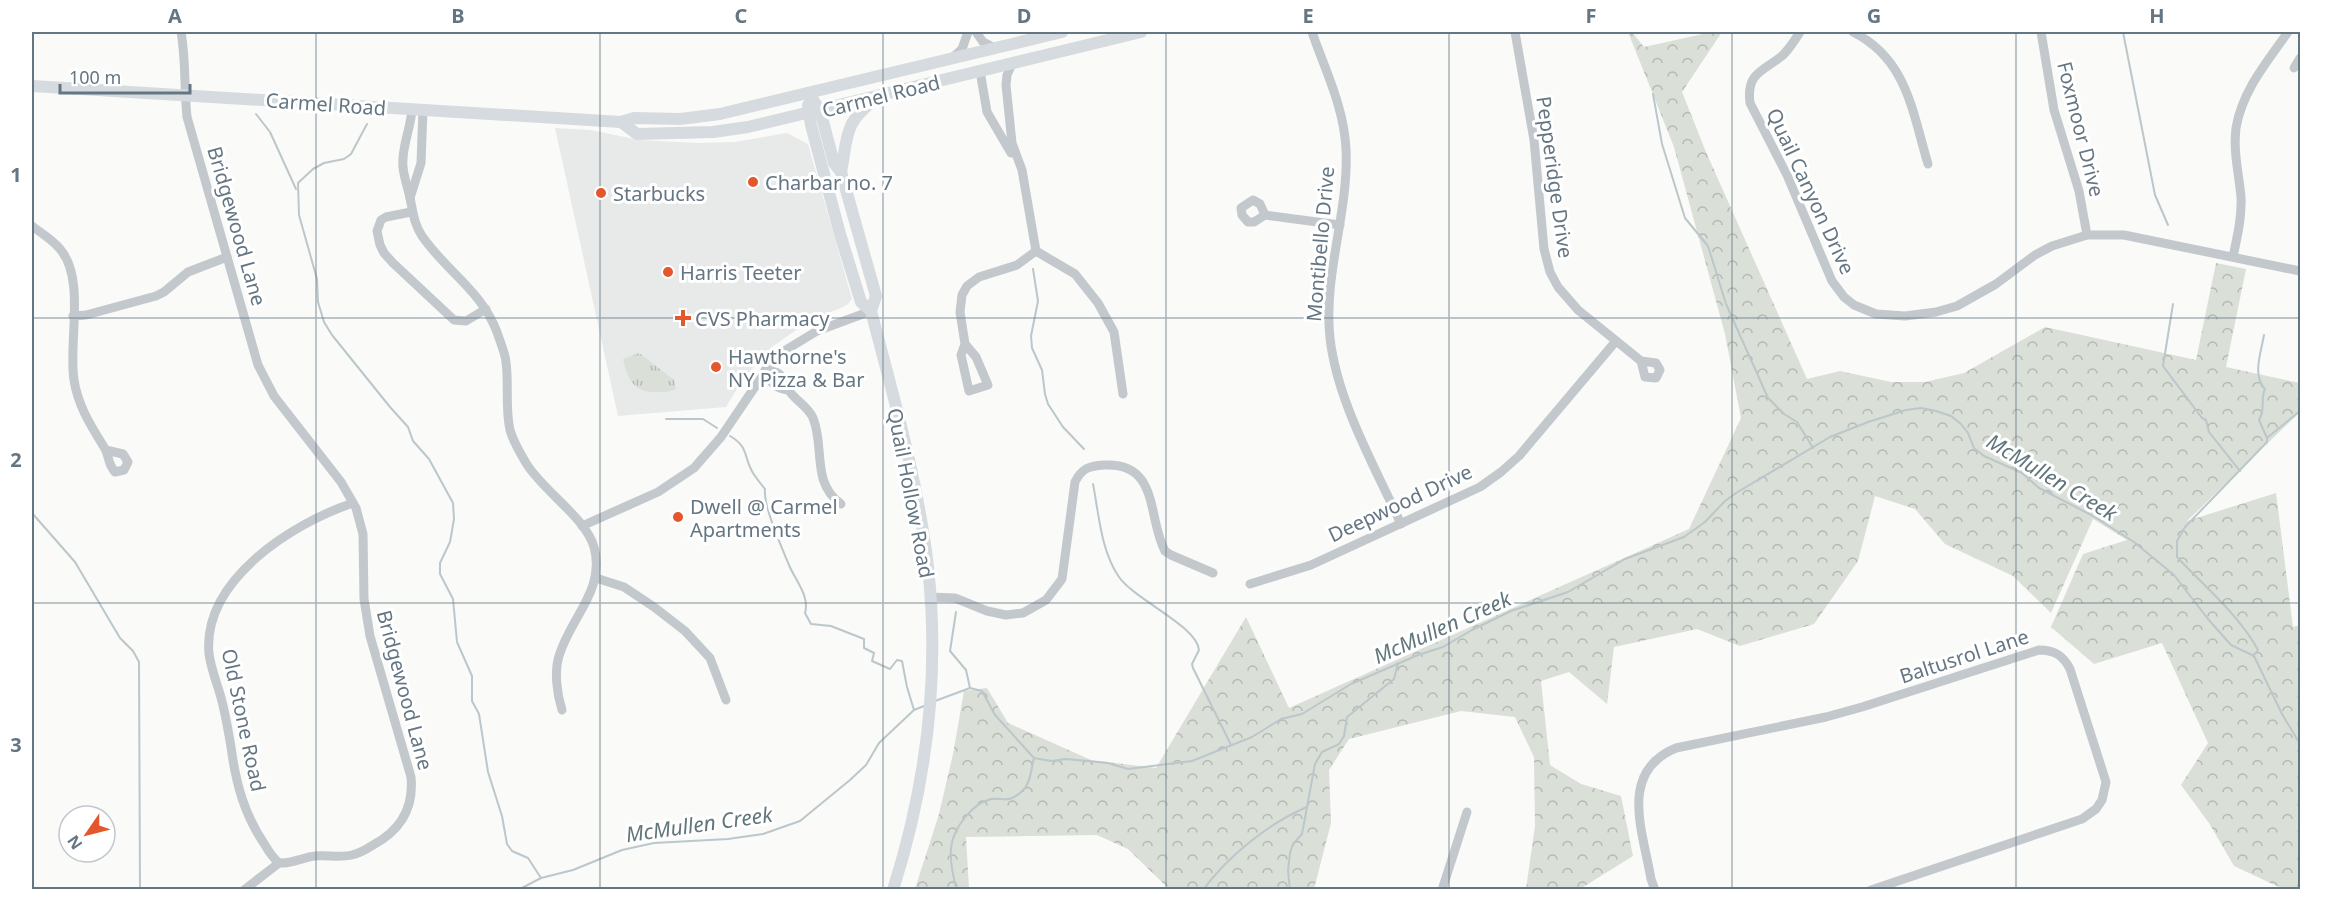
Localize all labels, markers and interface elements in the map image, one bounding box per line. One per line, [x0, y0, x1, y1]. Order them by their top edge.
text: A [168, 2, 182, 29]
text: B [451, 2, 465, 29]
text: C [735, 2, 748, 29]
text: D [1017, 2, 1031, 29]
text: E [1302, 2, 1314, 29]
text: F [1586, 2, 1596, 29]
text: G [1867, 2, 1881, 29]
text: H [2149, 2, 2165, 29]
scale bar [60, 57, 190, 95]
street label: Foxmoor Drive [2051, 59, 2111, 199]
text: 100 m [69, 65, 121, 89]
street label: Carmel Road [819, 68, 943, 124]
street label: Carmel Road [265, 86, 387, 122]
street label: Pepperidge Drive [1530, 94, 1580, 260]
street label: Quail Canyon Drive [1761, 104, 1861, 278]
street label: Bridgewood Lane [201, 143, 273, 309]
text: 1 [10, 161, 22, 188]
street label: Montibello Drive [1300, 165, 1340, 323]
place label: Charbar no. 7 [765, 169, 893, 196]
marker: Charbar no. 7 [746, 175, 760, 189]
place label: Starbucks [613, 180, 705, 207]
marker: Starbucks [594, 186, 608, 200]
place label: Harris Teeter [680, 259, 802, 286]
marker: Harris Teeter [661, 265, 675, 279]
place label: CVS Pharmacy [695, 305, 830, 332]
marker: CVS Pharmacy [676, 311, 690, 325]
place label: Hawthorne's NY Pizza & Bar [728, 343, 865, 393]
marker: Hawthorne's NY Pizza & Bar [709, 360, 723, 374]
street label: Quail Hollow Road [881, 406, 941, 580]
water label: McMullen Creek [1982, 427, 2124, 528]
text: 2 [10, 446, 22, 473]
street label: Deepwood Drive [1324, 458, 1476, 548]
place label: Dwell @ Carmel Apartments [690, 493, 838, 543]
marker: Dwell @ Carmel Apartments [671, 510, 685, 524]
water label: McMullen Creek [1369, 584, 1517, 670]
street label: Bridgewood Lane [371, 607, 439, 773]
street label: Baltusrol Lane [1896, 622, 2032, 690]
street label: Old Stone Road [216, 646, 272, 794]
text: 3 [10, 731, 22, 758]
water label: McMullen Creek [624, 800, 776, 848]
north arrow [57, 804, 117, 864]
text: N [62, 831, 87, 854]

